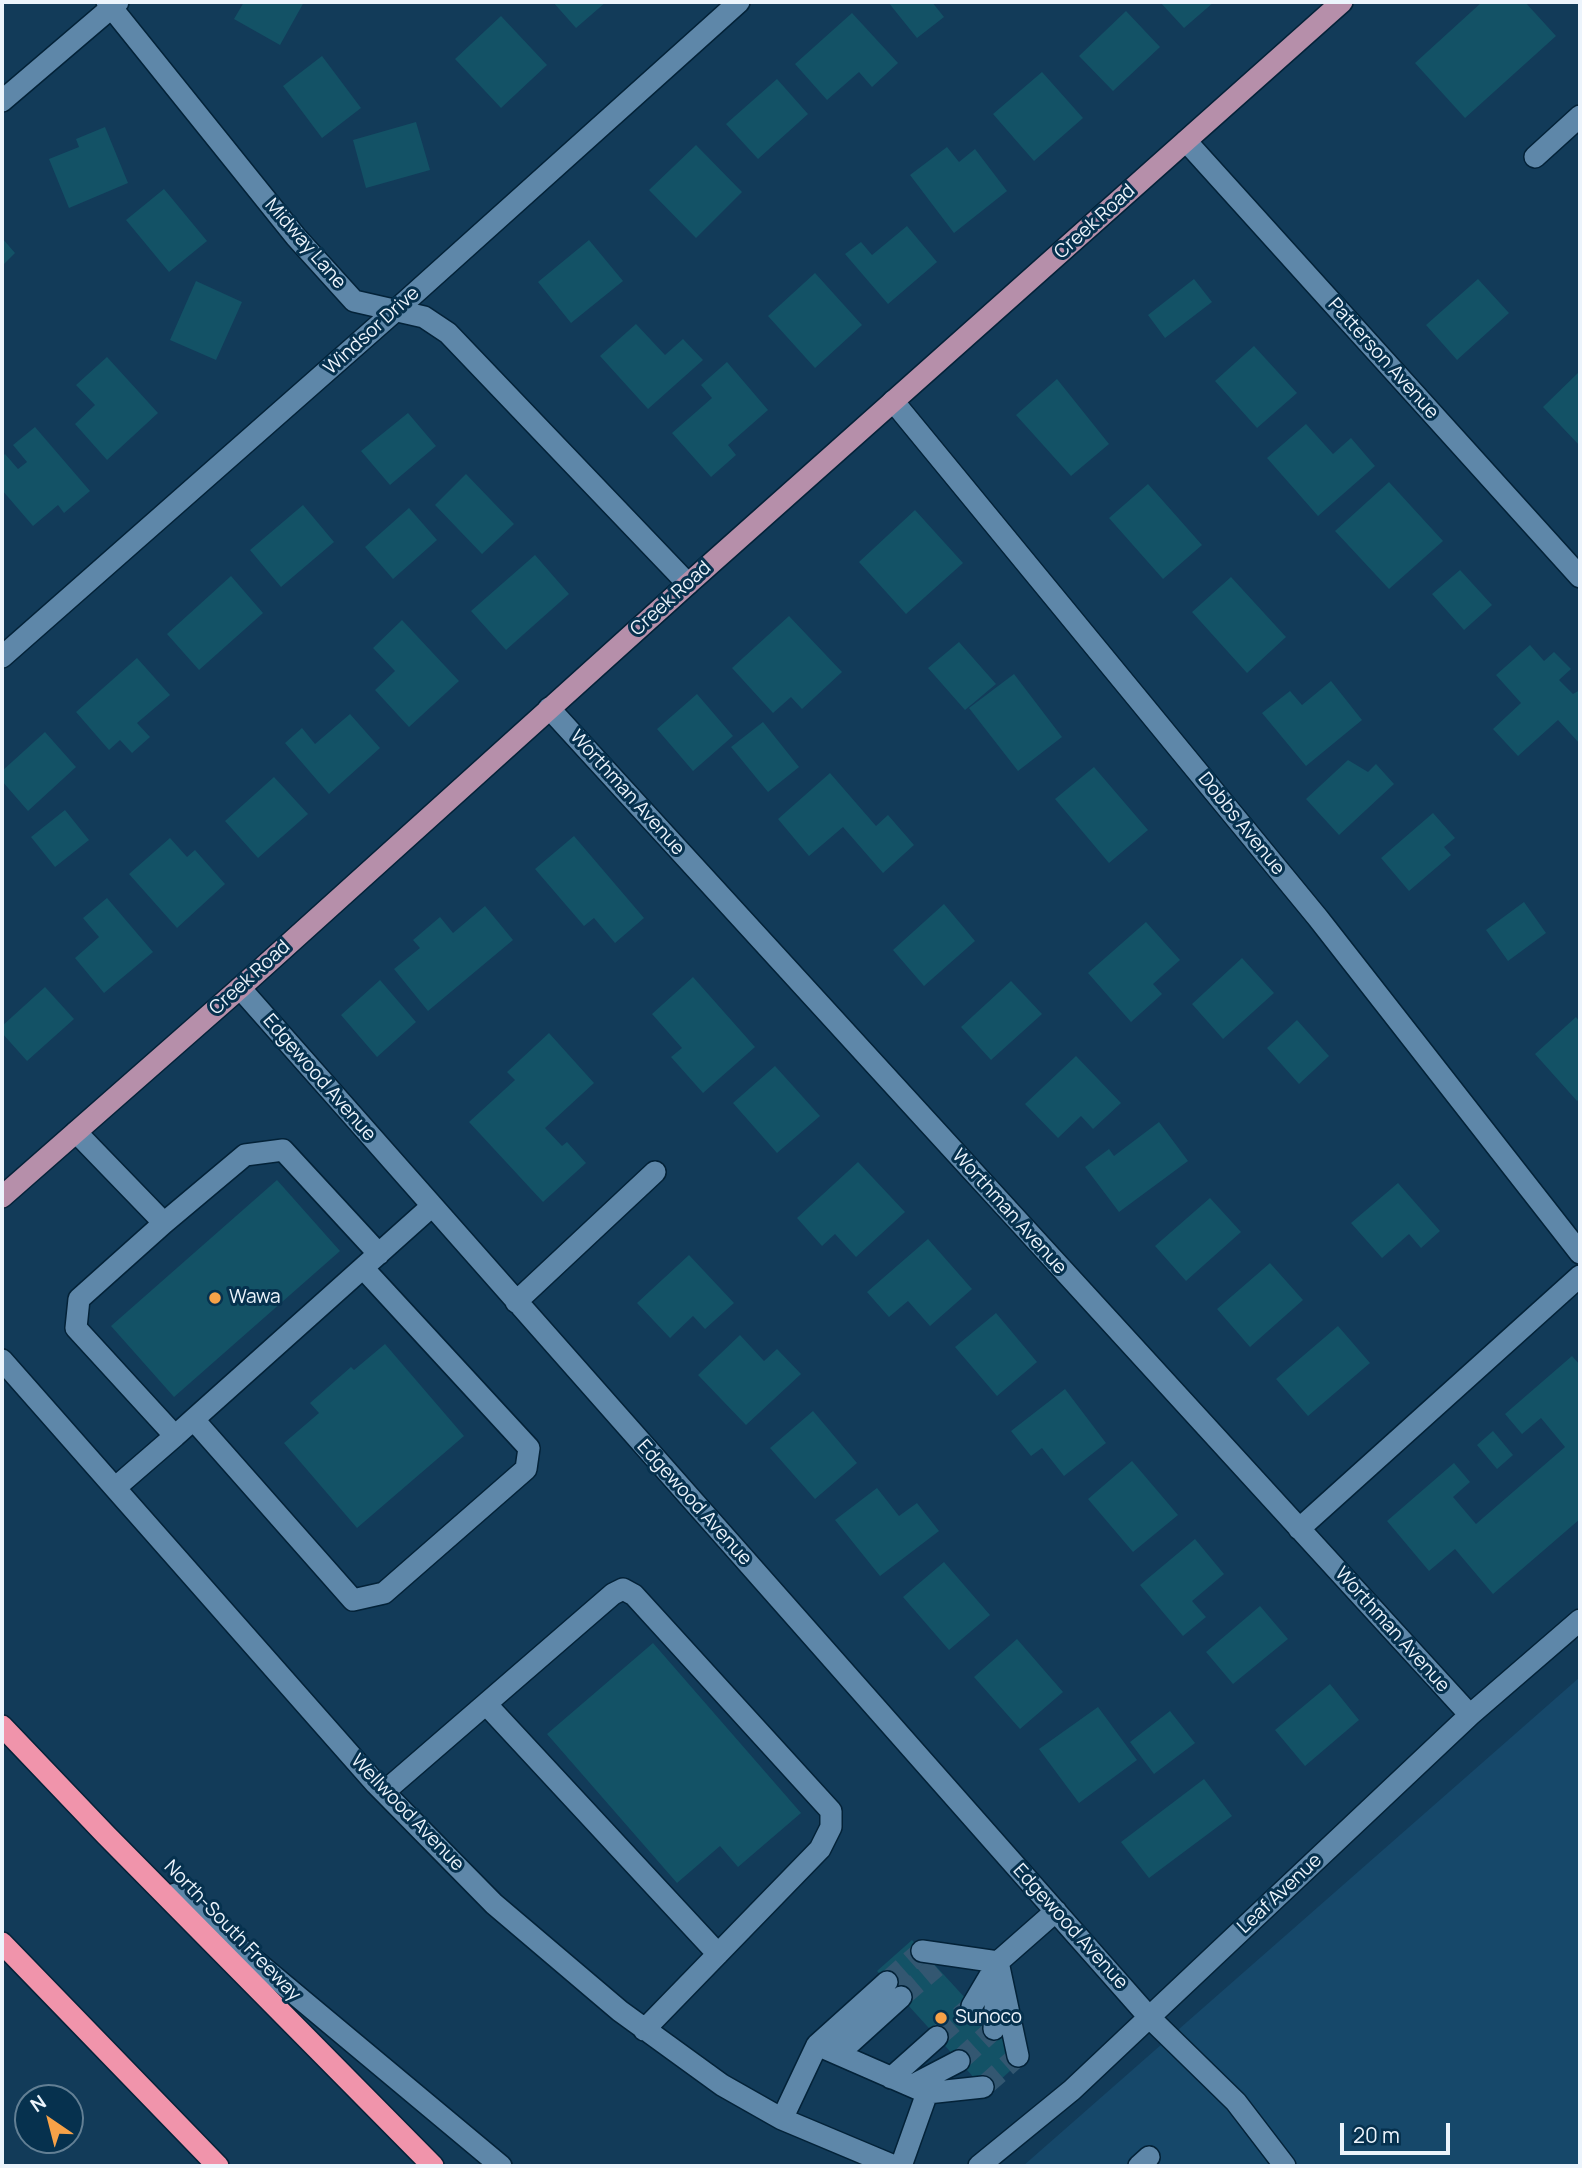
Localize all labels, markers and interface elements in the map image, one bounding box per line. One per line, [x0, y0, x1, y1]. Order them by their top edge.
street label: Creek Road [1050, 180, 1140, 264]
street label: Midway Lane [260, 194, 350, 294]
street label: Windsor Drive [320, 282, 424, 380]
street label: Patterson Avenue [1323, 294, 1443, 424]
street label: Creek Road [626, 557, 716, 641]
street label: Worthman Avenue [565, 726, 689, 860]
street label: Dobbs Avenue [1193, 768, 1289, 880]
street label: Creek Road [205, 936, 295, 1020]
street label: Edgewood Avenue [258, 1010, 380, 1146]
street label: Worthman Avenue [947, 1145, 1071, 1279]
place label: Wawa [229, 1287, 281, 1309]
marker: Wawa [207, 1290, 223, 1306]
street label: Edgewood Avenue [632, 1436, 756, 1570]
street label: Worthman Avenue [1330, 1563, 1454, 1697]
street label: Wellwood Avenue [346, 1750, 468, 1876]
street label: Leaf Avenue [1233, 1849, 1327, 1939]
street label: North-South Freeway [159, 1856, 305, 2006]
street label: Edgewood Avenue [1008, 1860, 1132, 1994]
place label: Sunoco [955, 2007, 1022, 2029]
marker: Sunoco [933, 2010, 949, 2026]
north arrow [14, 2084, 84, 2154]
text: N [25, 2089, 51, 2118]
scale bar [1344, 2108, 1454, 2152]
text: 20 m [1353, 2121, 1400, 2149]

